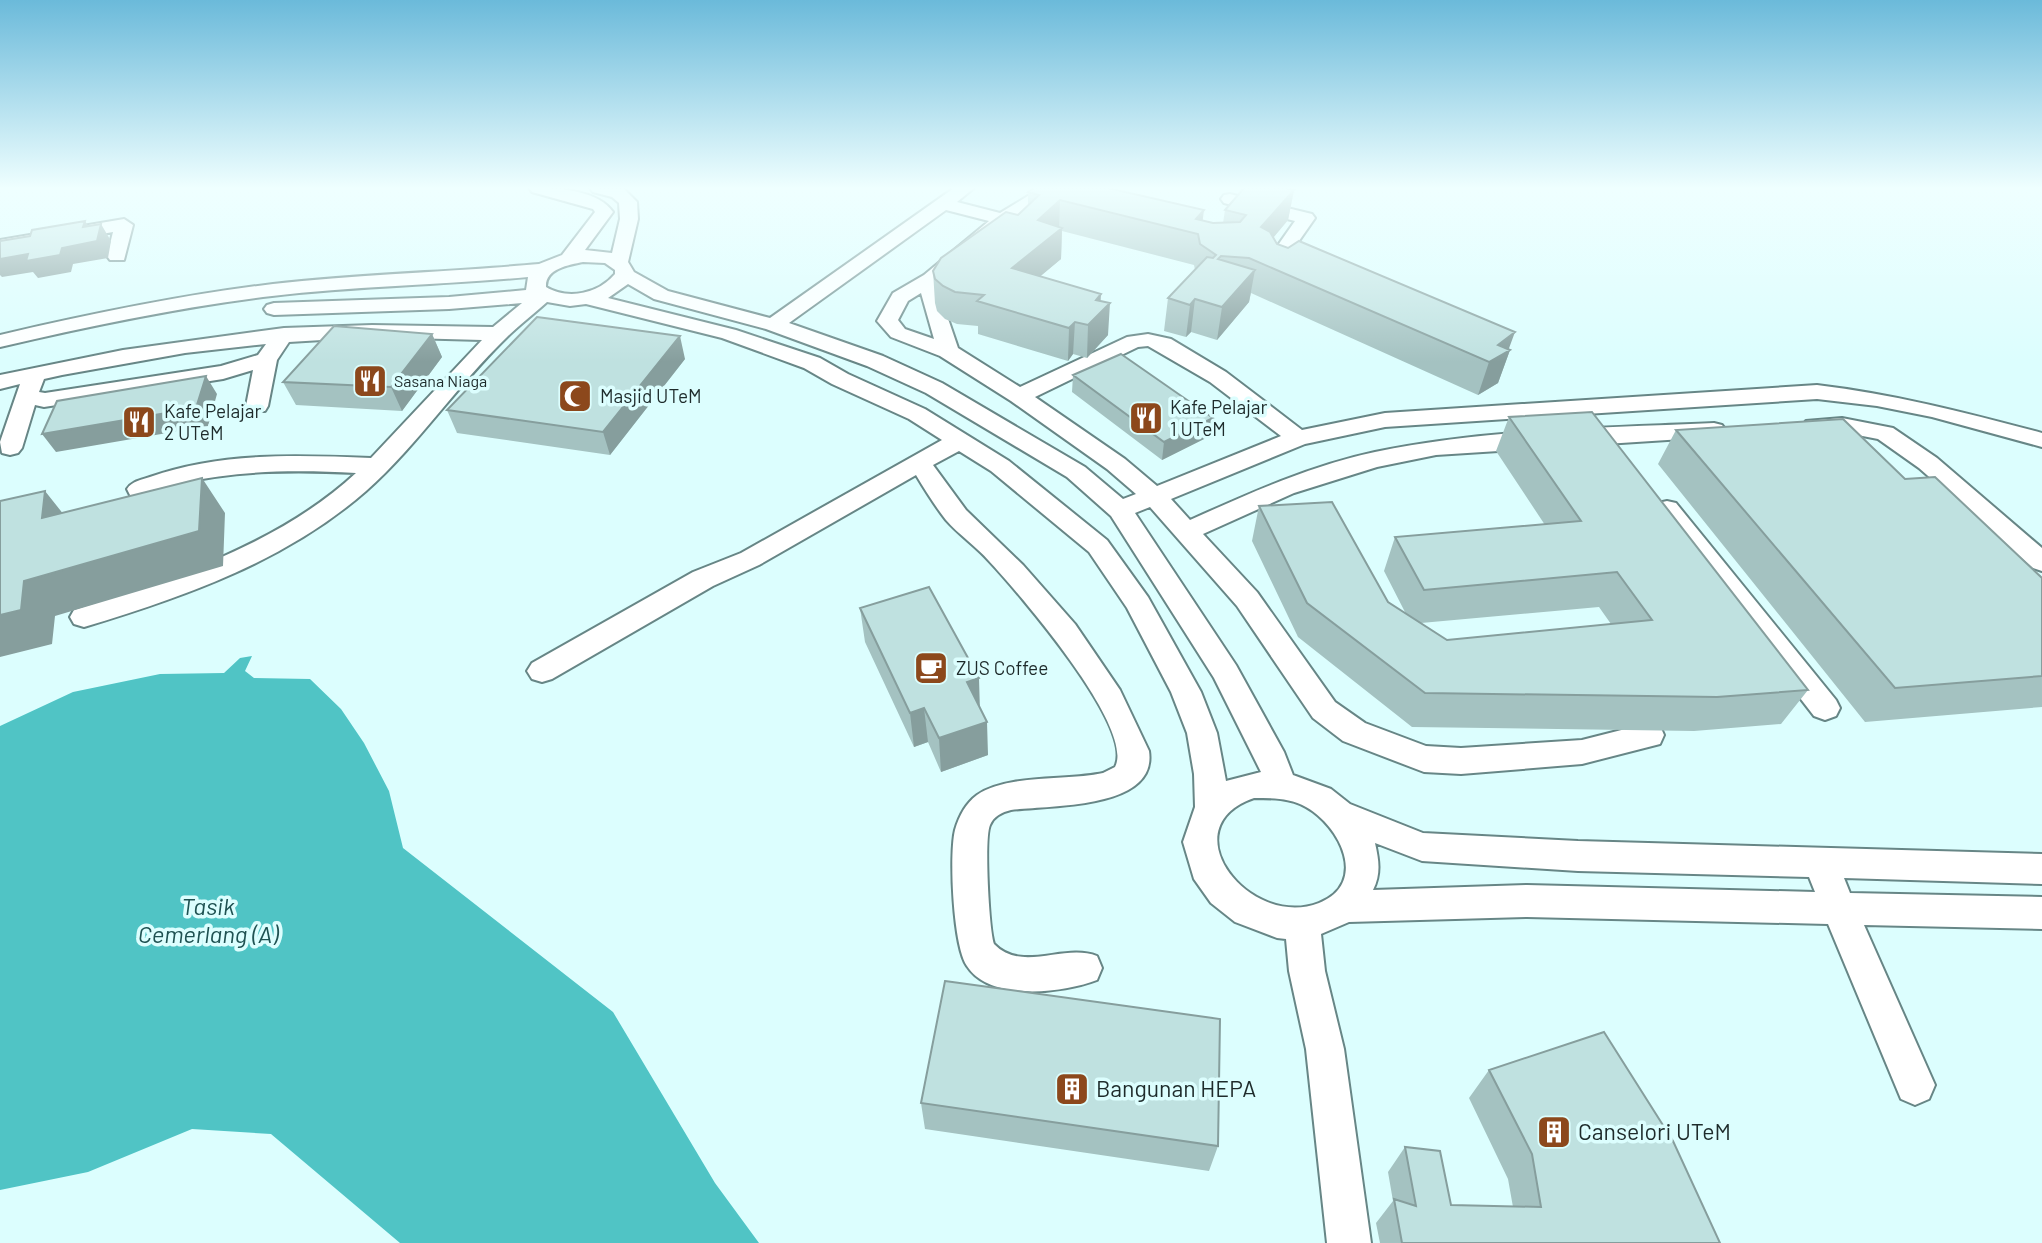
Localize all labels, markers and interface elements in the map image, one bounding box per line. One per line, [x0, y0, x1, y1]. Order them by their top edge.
restaurant icon: Sasana Niaga [351, 362, 389, 400]
place label: Sasana Niaga [394, 371, 487, 390]
mosque icon: Masjid UTeM [556, 377, 594, 415]
place label: Masjid UTeM [600, 384, 702, 407]
place label: Kafe Pelajar 1 UTeM [1170, 395, 1268, 440]
place label: Kafe Pelajar 2 UTeM [164, 399, 262, 444]
restaurant icon: Kafe Pelajar 1 UTeM [1127, 399, 1165, 437]
restaurant icon: Kafe Pelajar 2 UTeM [120, 403, 158, 441]
cafe icon: ZUS Coffee [912, 649, 950, 687]
place label: ZUS Coffee [956, 656, 1048, 679]
water label: Tasik Cemerlang (A) [138, 891, 279, 948]
building icon: Bangunan HEPA [1053, 1070, 1091, 1108]
place label: Bangunan HEPA [1096, 1074, 1256, 1102]
building icon: Canselori UTeM [1535, 1113, 1573, 1151]
place label: Canselori UTeM [1578, 1117, 1731, 1145]

